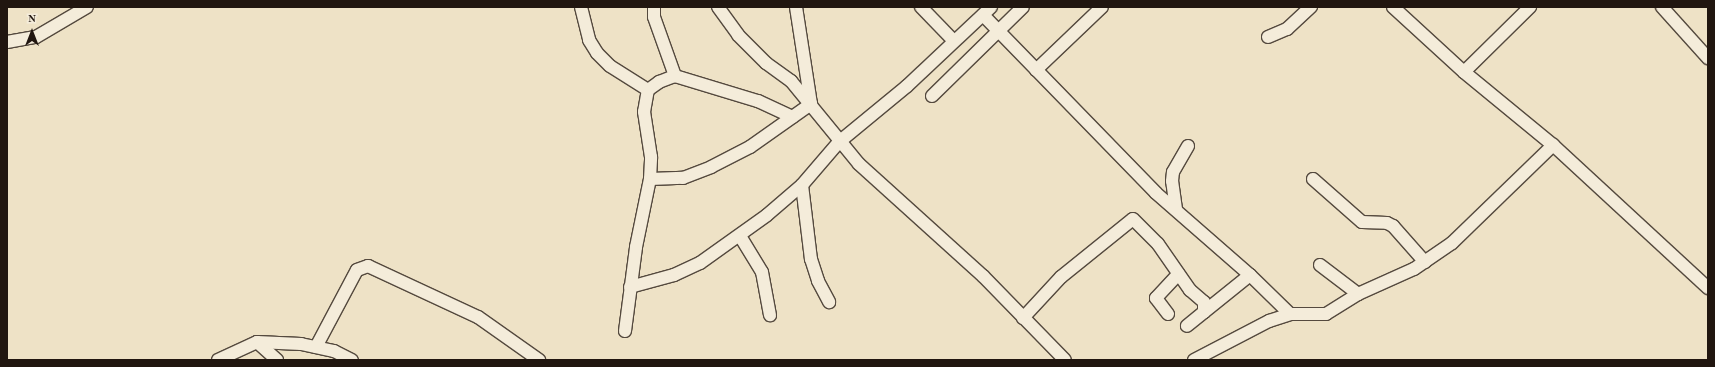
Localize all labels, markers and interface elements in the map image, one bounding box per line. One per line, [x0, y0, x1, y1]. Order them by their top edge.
north arrow [12, 12, 52, 52]
text: N [28, 14, 36, 25]

